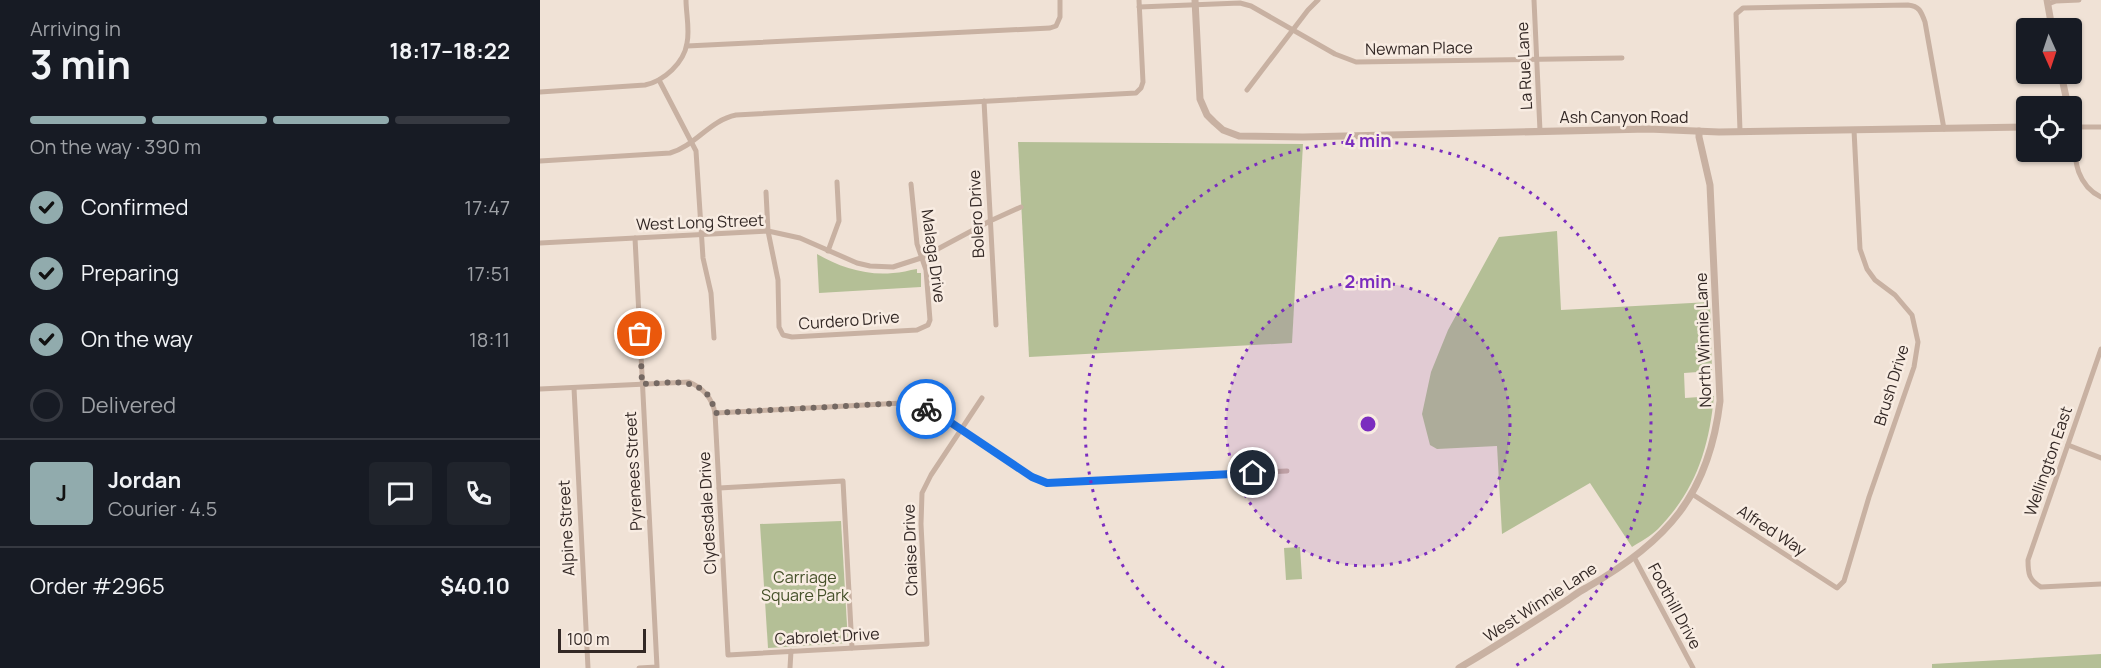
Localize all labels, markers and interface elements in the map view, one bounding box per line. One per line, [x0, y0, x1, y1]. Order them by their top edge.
text: Arriving in [30, 15, 121, 42]
north arrow [2016, 18, 2082, 84]
map controls [2016, 18, 2082, 162]
street label: La Rue Lane [1511, 21, 1537, 111]
text: 18:17–18:22 [389, 36, 510, 66]
street label: Newman Place [1365, 36, 1473, 60]
text: 3 min [30, 37, 131, 91]
button: locate [2016, 96, 2082, 162]
street label: Ash Canyon Road [1560, 106, 1688, 128]
text: 4 min [1344, 128, 1392, 152]
text: On the way · 390 m [30, 133, 201, 160]
street label: Bolero Drive [963, 169, 989, 259]
icon: check [30, 191, 63, 224]
text: Confirmed [81, 192, 189, 222]
text: 17:47 [464, 194, 510, 221]
street label: Malaga Drive [917, 208, 951, 304]
street label: West Long Street [636, 209, 764, 235]
icon: check [30, 257, 63, 290]
text: Preparing [81, 258, 179, 288]
text: 17:51 [467, 260, 510, 287]
text: 2 min [1345, 269, 1391, 293]
street label: North Winnie Lane [1690, 272, 1716, 408]
street label: Curdero Drive [798, 306, 900, 334]
pin [614, 308, 665, 359]
icon: bag [623, 317, 656, 350]
icon: check [30, 323, 63, 356]
text: On the way [81, 324, 193, 354]
text: 18:11 [469, 326, 510, 353]
street label: Brush Drive [1868, 342, 1914, 428]
courier [896, 379, 956, 439]
text: Delivered [81, 390, 176, 420]
icon: bike [910, 393, 943, 426]
street label: Wellington East [2019, 403, 2077, 519]
street label: Pyrenees Street [619, 411, 647, 531]
centre of rings [1358, 414, 1378, 434]
pin [1227, 447, 1278, 498]
street label: Clydesdale Drive [693, 451, 721, 575]
icon: home [1236, 456, 1269, 489]
button: chat [369, 462, 432, 525]
button: phone [447, 462, 510, 525]
text: Jordan [108, 465, 181, 495]
text: J [56, 478, 67, 508]
street label: Alpine Street [553, 479, 579, 577]
text: Courier · 4.5 [108, 495, 217, 522]
street label: Alfred Way [1733, 499, 1811, 561]
street label: Chaise Drive [897, 504, 923, 596]
street label: West Winnie Lane [1479, 557, 1601, 647]
street label: Foothill Drive [1643, 559, 1707, 653]
park label: Carriage Square Park [761, 566, 850, 606]
text: Order #2965 [30, 571, 165, 601]
text: $40.10 [440, 571, 510, 601]
street label: Cabrolet Drive [774, 622, 880, 650]
scale bar [558, 626, 646, 654]
text: 100 m [567, 628, 610, 650]

